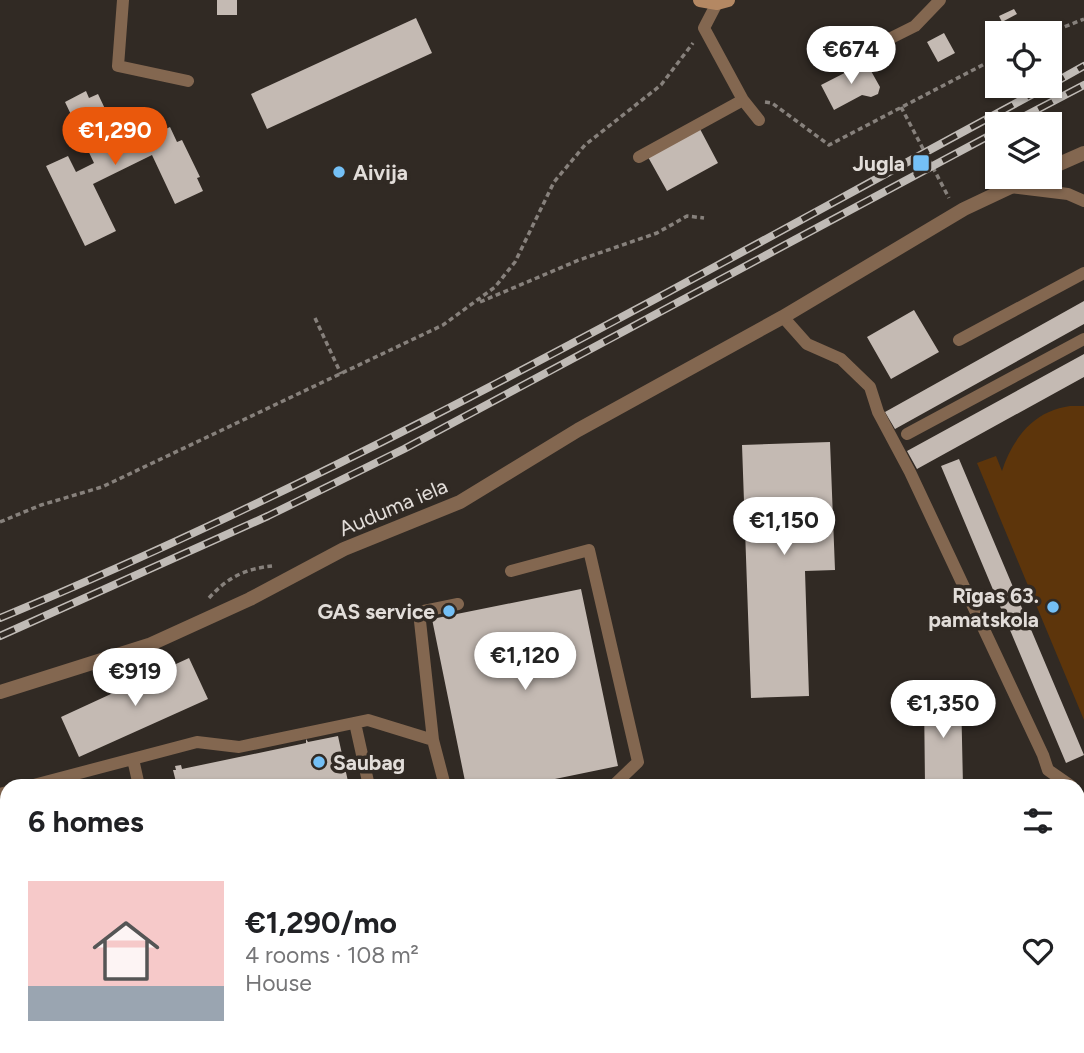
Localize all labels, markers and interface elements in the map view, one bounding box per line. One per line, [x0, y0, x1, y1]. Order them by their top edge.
map controls [985, 21, 1062, 189]
button: locate [985, 21, 1062, 98]
pin: €674 [810, 27, 892, 86]
text: €674 [823, 35, 879, 63]
pin: €1,290 [58, 108, 172, 167]
button: layers [985, 112, 1062, 189]
text: €1,290 [78, 116, 152, 144]
place label: Jugla [853, 151, 905, 176]
marker: Jugla [911, 153, 931, 173]
place label: Aivija [353, 160, 408, 185]
marker: Aivija [331, 164, 347, 180]
street label: Auduma iela [335, 473, 451, 541]
pin: €1,150 [727, 498, 841, 557]
text: €1,150 [749, 506, 819, 534]
place label: Rīgas 63. pamatskola [928, 583, 1039, 632]
place label: GAS service [318, 599, 435, 624]
marker: Rīgas 63. pamatskola [1045, 599, 1061, 615]
marker: GAS service [441, 603, 457, 619]
pin: €1,120 [468, 632, 582, 692]
text: €1,120 [490, 641, 560, 669]
pin: €919 [94, 648, 176, 708]
text: €919 [109, 657, 161, 685]
pin: €1,350 [886, 680, 1000, 740]
text: €1,350 [907, 689, 979, 717]
place label: Saubag [333, 750, 405, 775]
marker: Saubag [311, 754, 327, 770]
icon: filters [1019, 802, 1057, 840]
text: 6 homes [28, 803, 144, 840]
text: €1,290/mo [245, 904, 397, 941]
icon: home [84, 909, 168, 993]
icon: heart [1019, 932, 1057, 970]
text: 4 rooms · 108 m² [245, 941, 419, 969]
text: House [245, 969, 312, 997]

